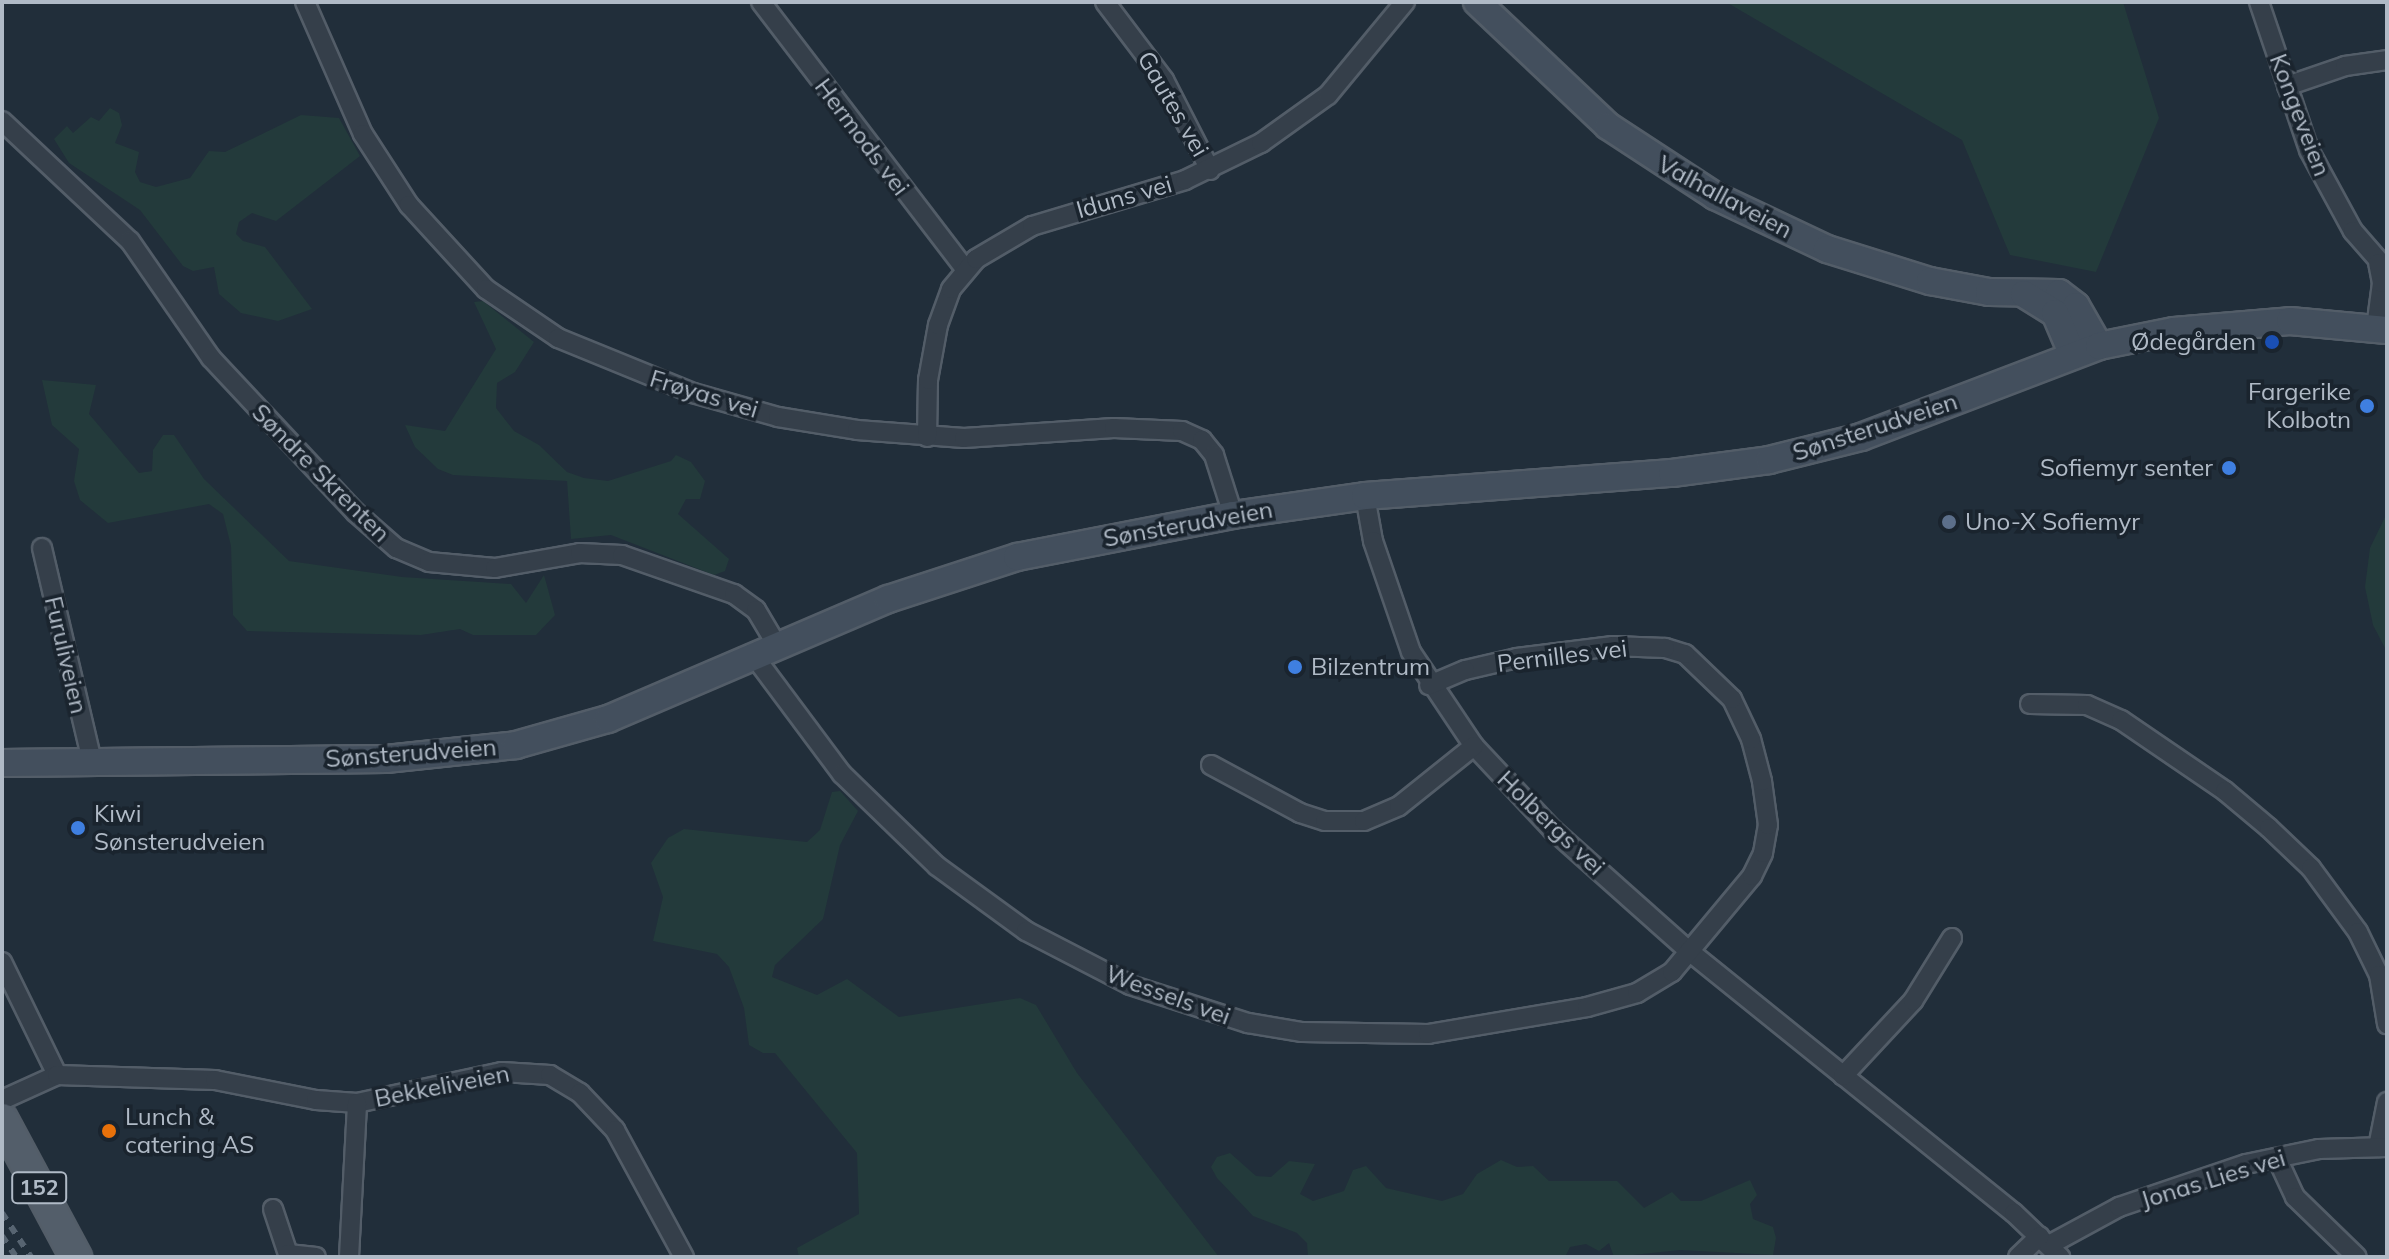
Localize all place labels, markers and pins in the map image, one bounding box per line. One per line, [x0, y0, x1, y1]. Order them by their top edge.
place label: Ødegården [2131, 328, 2256, 356]
marker: Ødegården [2263, 333, 2281, 351]
place label: Fargerike Kolbotn [2248, 378, 2351, 434]
marker: Fargerike Kolbotn [2358, 397, 2376, 415]
place label: Sofiemyr senter [2040, 454, 2213, 482]
marker: Sofiemyr senter [2220, 459, 2238, 477]
place label: Uno-X Sofiemyr [1965, 508, 2140, 536]
marker: Uno-X Sofiemyr [1940, 513, 1958, 531]
place label: Bilzentrum [1311, 653, 1430, 681]
marker: Bilzentrum [1286, 658, 1304, 676]
place label: Kiwi Sønsterudveien [94, 800, 265, 856]
marker: Kiwi Sønsterudveien [69, 819, 87, 837]
place label: Lunch & catering AS [125, 1103, 254, 1159]
marker: Lunch & catering AS [100, 1122, 118, 1140]

